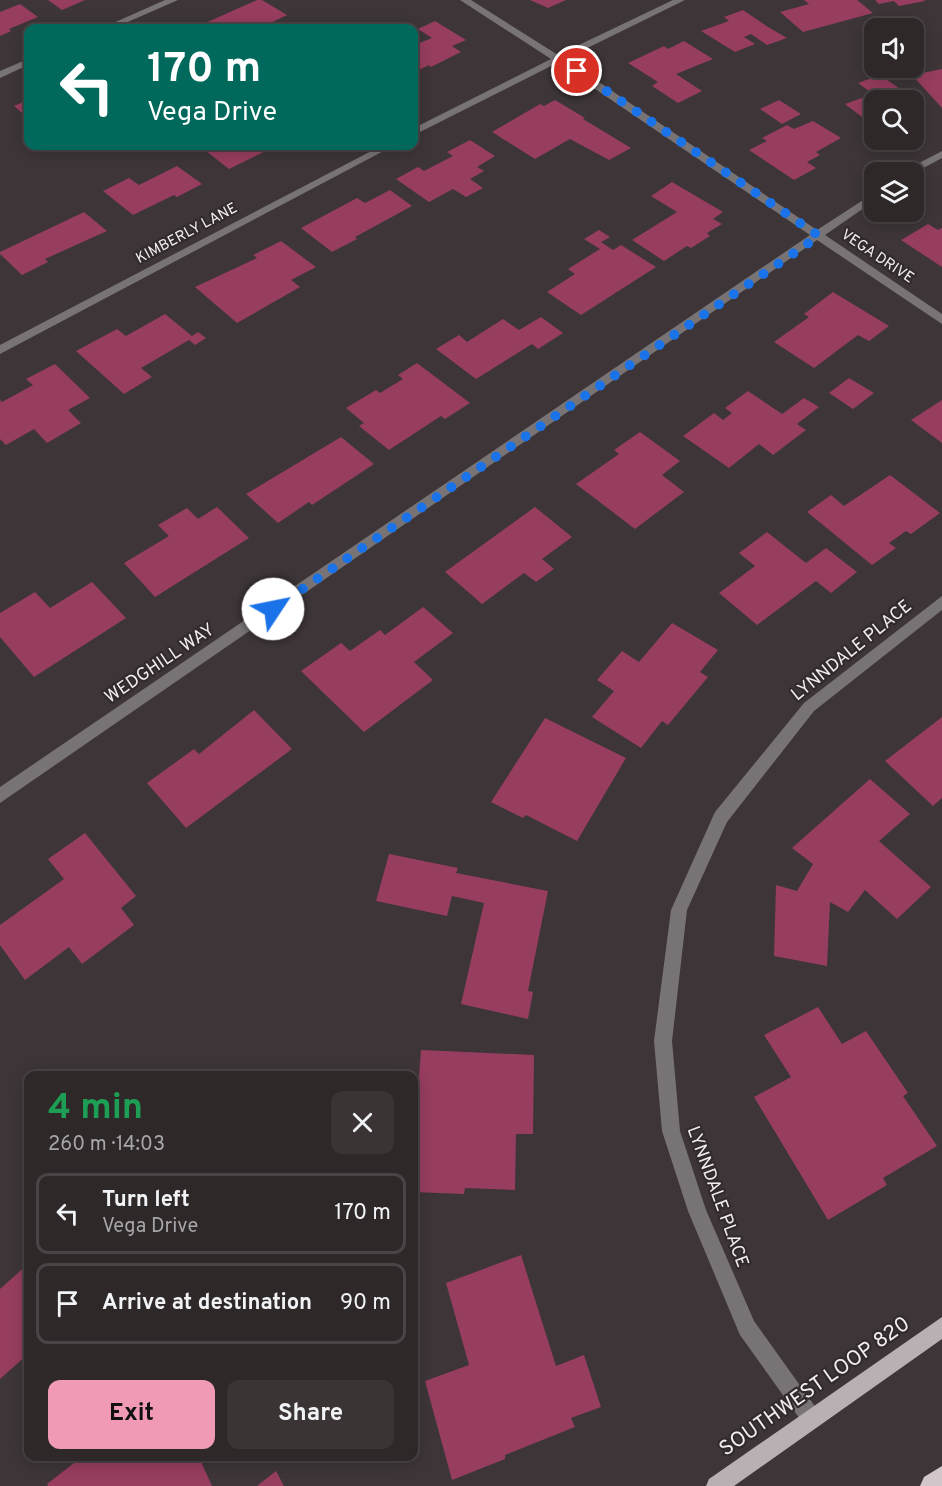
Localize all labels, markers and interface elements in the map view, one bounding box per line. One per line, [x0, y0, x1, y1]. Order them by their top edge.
map controls [864, 18, 924, 222]
button: sound [864, 18, 924, 78]
text: 170 m [147, 44, 261, 97]
pin [551, 45, 602, 96]
icon: left [48, 48, 126, 126]
icon: arrive [560, 54, 593, 87]
button: search [864, 90, 924, 150]
text: Vega Drive [147, 96, 277, 130]
button: layers [864, 162, 924, 222]
street label: KIMBERLY LANE [133, 199, 241, 269]
street label: VEGA DRIVE [837, 226, 917, 288]
position arrow [241, 577, 305, 641]
street label: LYNNDALE PLACE [787, 595, 917, 707]
street label: WEDGHILL WAY [101, 619, 219, 709]
text: 4 min [48, 1086, 143, 1132]
button: close [331, 1091, 394, 1154]
street label: LYNNDALE PLACE [681, 1123, 753, 1271]
text: 260 m · 14:03 [48, 1132, 165, 1158]
text: Turn left [102, 1187, 190, 1214]
icon: left [51, 1197, 84, 1230]
text: 170 m [334, 1200, 391, 1227]
text: Vega Drive [102, 1214, 198, 1240]
icon: arrive [51, 1287, 84, 1320]
text: Arrive at destination [102, 1290, 312, 1317]
text: 90 m [340, 1290, 391, 1317]
street label: SOUTHWEST LOOP 820 [714, 1311, 916, 1463]
button: Exit [48, 1380, 215, 1449]
button: Share [227, 1380, 394, 1449]

